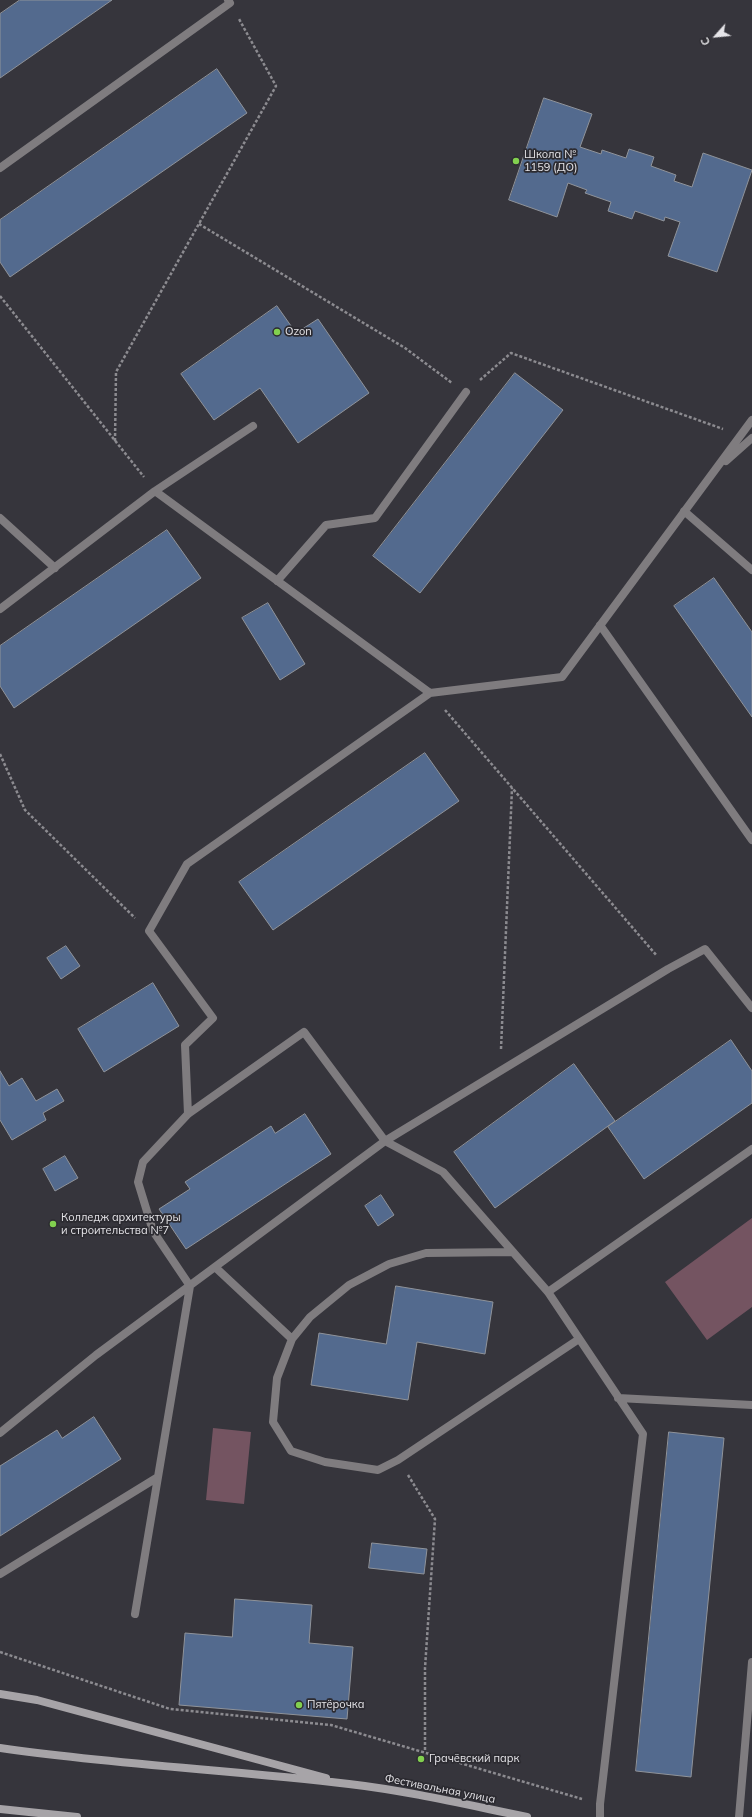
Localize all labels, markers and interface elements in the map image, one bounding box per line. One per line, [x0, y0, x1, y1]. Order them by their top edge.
north arrow [696, 16, 736, 56]
text: С [697, 35, 713, 48]
place label: Школа № 1159 (ДО) [524, 148, 577, 174]
marker: Школа № 1159 (ДО) [511, 156, 521, 166]
place label: Ozon [285, 325, 312, 339]
marker: Ozon [272, 327, 282, 337]
place label: Колледж архитектуры и строительства №7 [61, 1211, 181, 1237]
marker: Колледж архитектуры и строительства №7 [48, 1219, 58, 1229]
place label: Пятёрочка [307, 1698, 364, 1712]
marker: Пятёрочка [294, 1700, 304, 1710]
place label: Грачёвский парк [429, 1752, 519, 1766]
marker: Грачёвский парк [416, 1754, 426, 1764]
street label: Фестивальная улица [384, 1772, 496, 1806]

